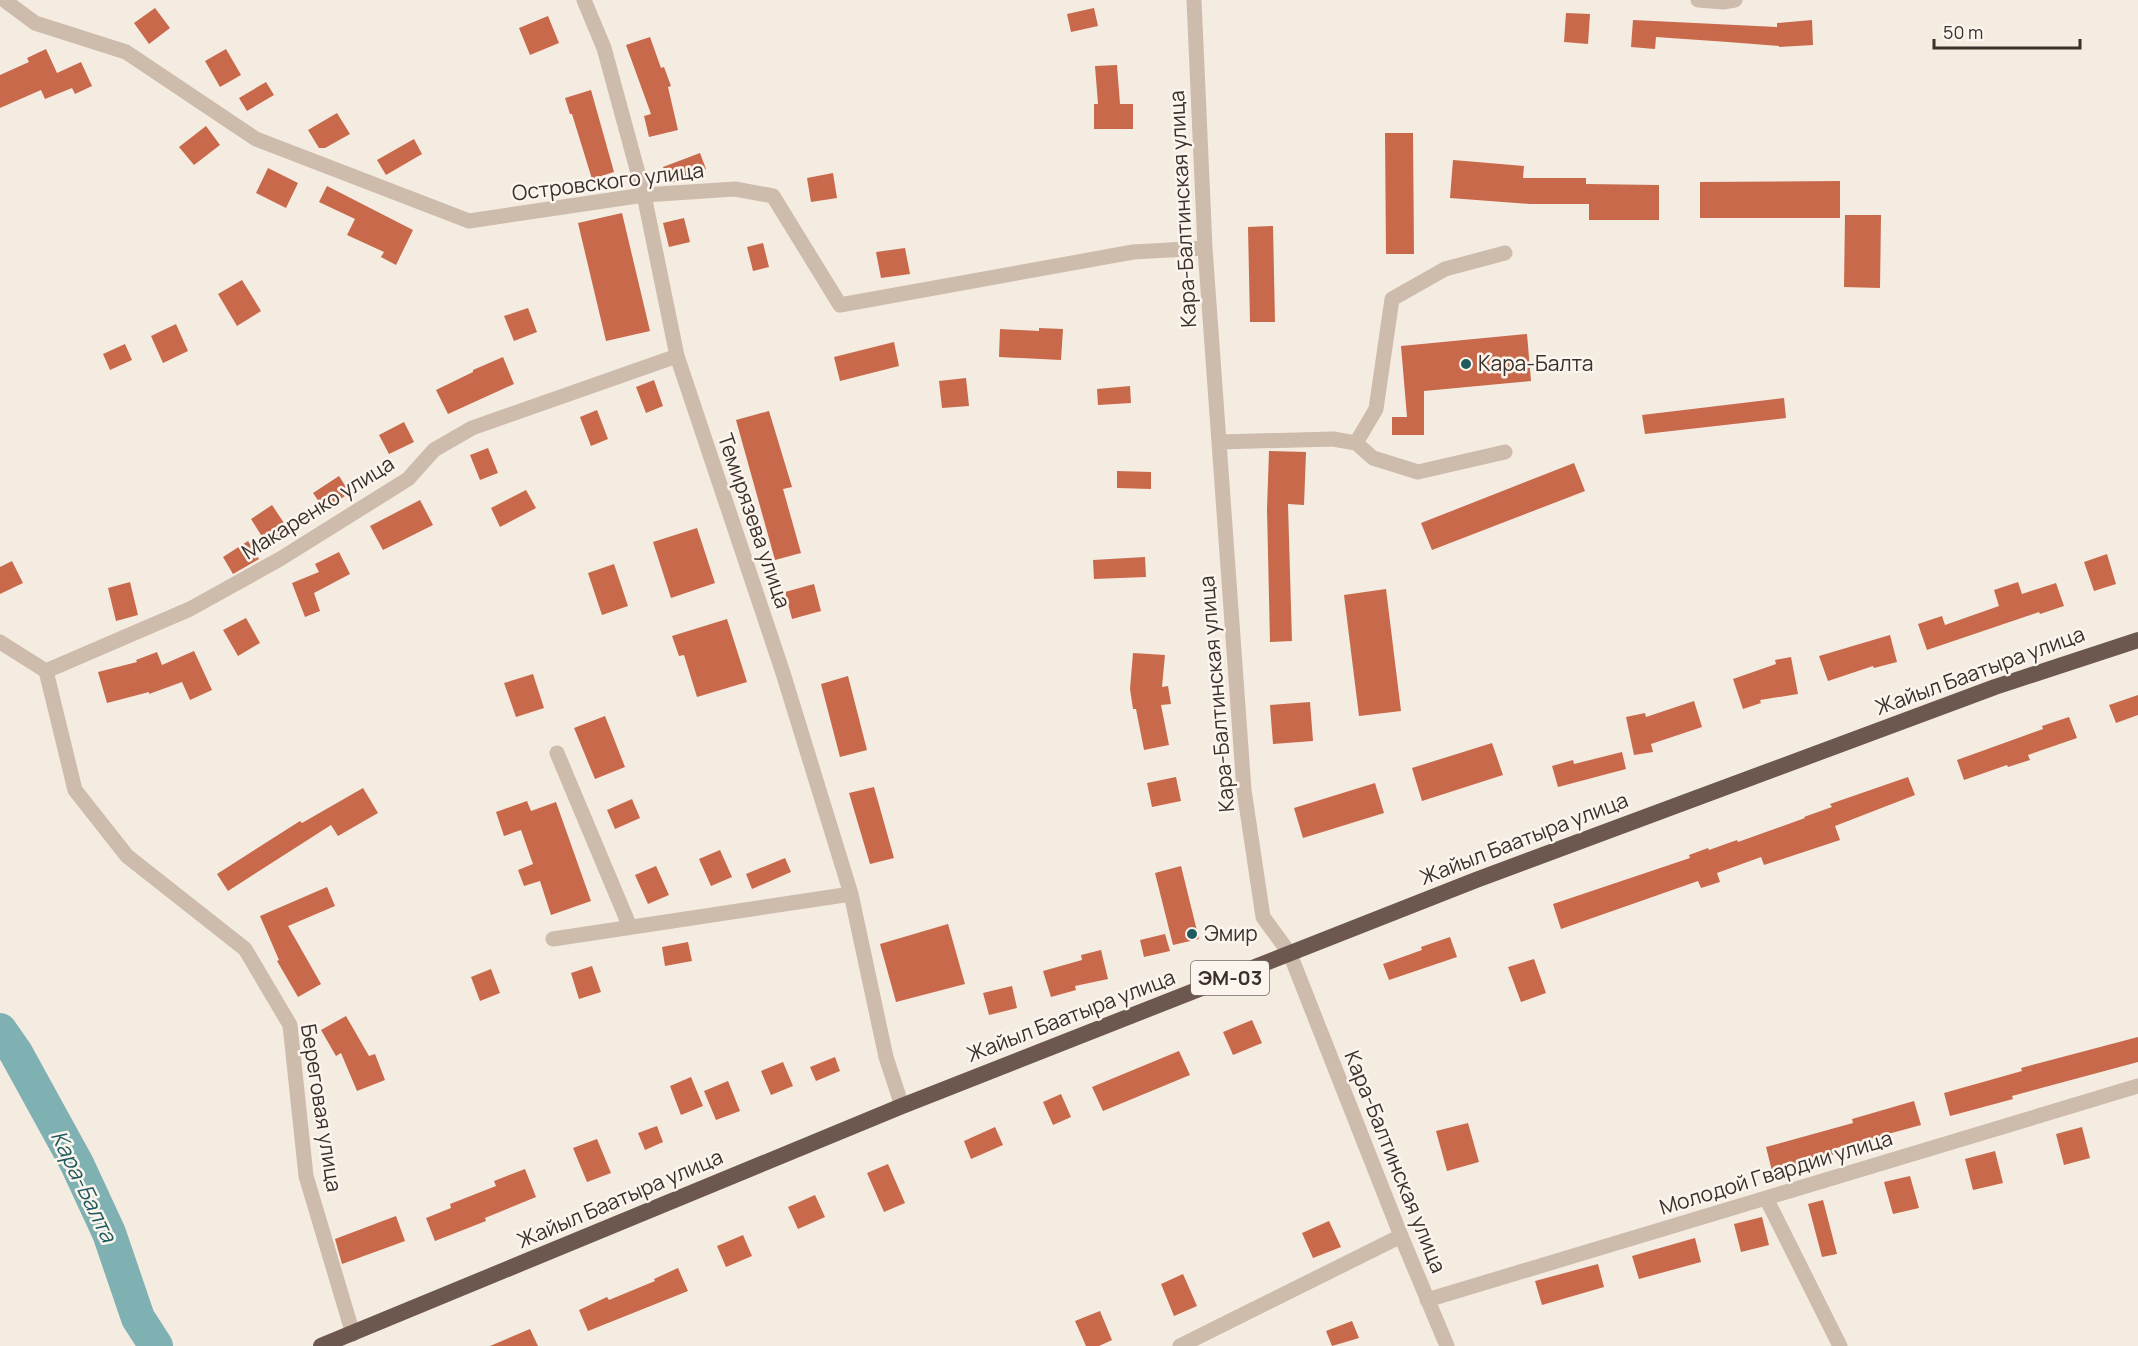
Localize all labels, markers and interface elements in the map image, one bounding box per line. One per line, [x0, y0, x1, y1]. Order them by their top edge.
scale bar [1934, 12, 2080, 50]
text: 50 m [1943, 20, 1983, 44]
street label: Кара-Балтинская улица [1162, 90, 1202, 328]
street label: Островского улица [510, 155, 705, 207]
place label: Кара-Балта [1478, 349, 1593, 377]
marker: Кара-Балта [1459, 357, 1473, 371]
street label: Темирязева улица [712, 430, 798, 612]
street label: Макаренко улица [236, 449, 399, 565]
street label: Кара-Балтинская улица [1192, 575, 1240, 814]
street label: Жайыл Баатыра улица [1871, 619, 2088, 721]
street label: Жайыл Баатыра улица [1415, 785, 1632, 891]
place label: Эмир [1204, 919, 1258, 947]
marker: Эмир [1185, 927, 1199, 941]
road number: ЭМ-03 [1191, 961, 1269, 995]
street label: Жайыл Баатыра улица [962, 962, 1179, 1068]
street label: Береговая улица [295, 1022, 349, 1194]
street label: Кара-Балтинская улица [1338, 1046, 1453, 1277]
street label: Молодой Гвардии улица [1656, 1123, 1896, 1221]
water label: Кара-Балта [44, 1125, 125, 1248]
street label: Жайыл Баатыра улица [512, 1142, 727, 1254]

